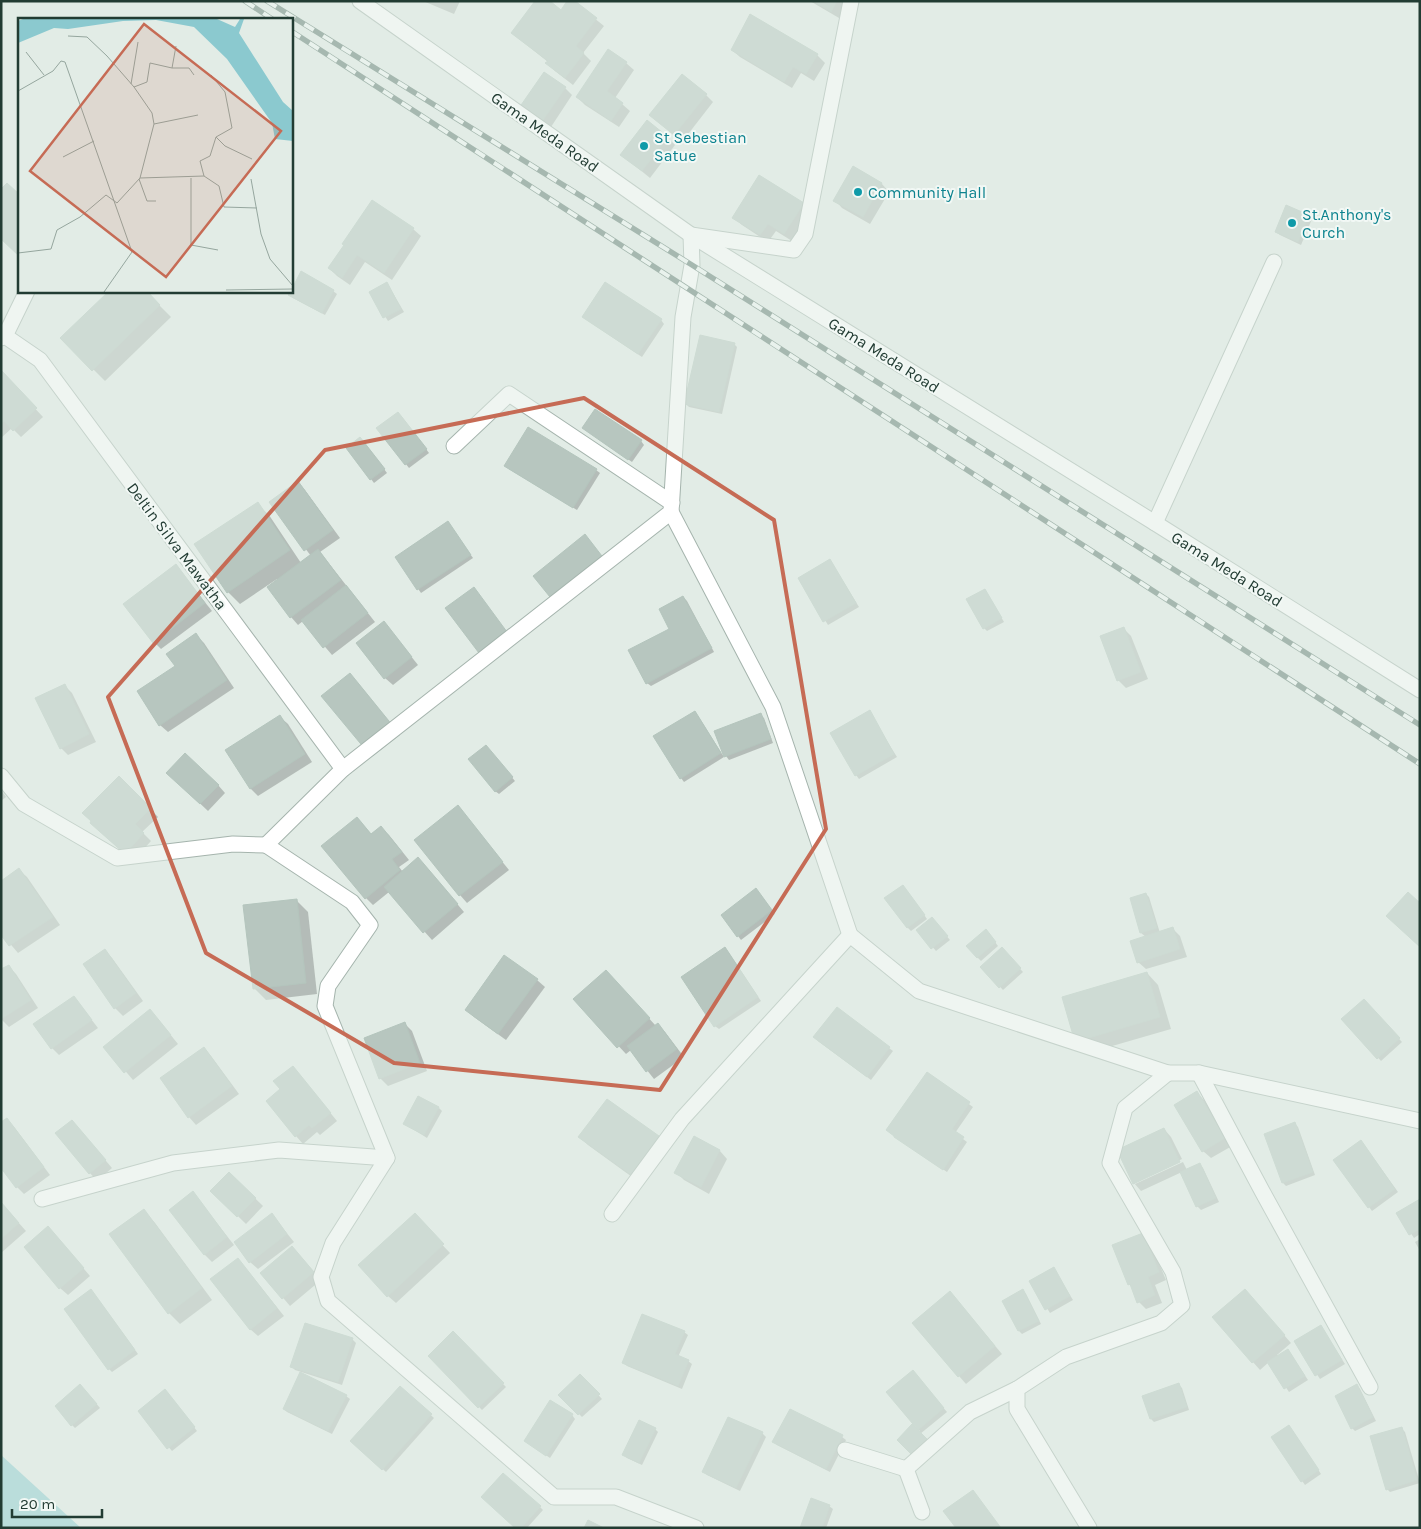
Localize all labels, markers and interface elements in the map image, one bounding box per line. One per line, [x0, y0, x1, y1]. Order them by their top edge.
inset map [18, 18, 292, 292]
street label: Gama Meda Road [487, 88, 603, 176]
place label: St Sebestian Satue [654, 128, 747, 165]
marker: St Sebestian Satue [638, 140, 650, 152]
place label: Community Hall [868, 183, 986, 202]
marker: Community Hall [852, 186, 864, 198]
place label: St.Anthony's Curch [1302, 205, 1392, 242]
marker: St.Anthony's Curch [1286, 217, 1298, 229]
street label: Gama Meda Road [825, 313, 943, 397]
street label: Deltin Silva Mawatha [123, 479, 231, 613]
street label: Gama Meda Road [1168, 527, 1286, 611]
scale bar [12, 1486, 102, 1518]
text: 20 m [20, 1495, 55, 1513]

